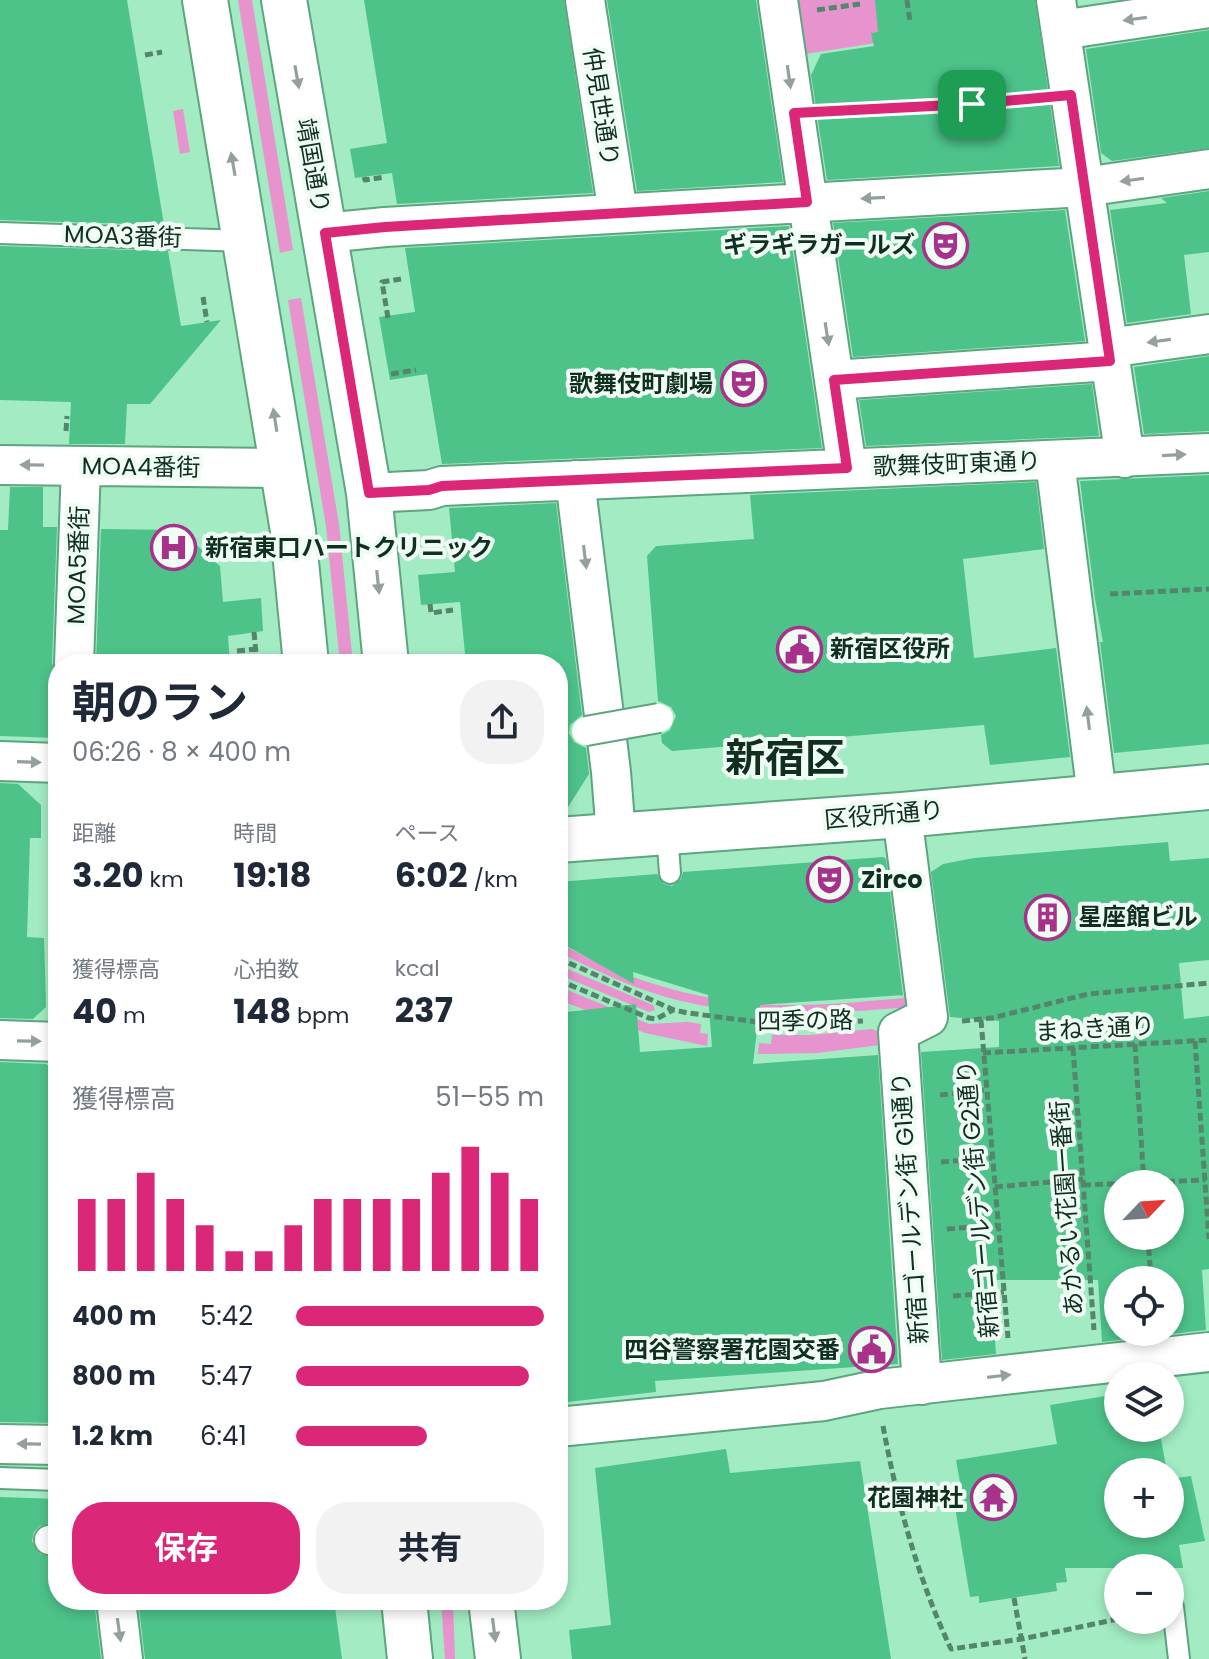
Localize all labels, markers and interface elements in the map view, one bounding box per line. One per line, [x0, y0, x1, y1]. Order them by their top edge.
one-way arrow [1122, 13, 1147, 26]
street label: 仲見世通り [576, 45, 627, 169]
one-way arrow [292, 65, 304, 90]
one-way arrow [783, 65, 796, 90]
pin [938, 70, 1006, 138]
icon: arrive [950, 82, 994, 126]
street label: 靖国通り [289, 116, 338, 216]
one-way arrow [226, 151, 238, 176]
one-way arrow [1119, 174, 1144, 187]
one-way arrow [860, 192, 885, 205]
street label: MOA3番街 [64, 217, 182, 254]
theatre icon: ギラギラガールズ [922, 221, 970, 269]
place label: ギラギラガールズ [723, 228, 915, 261]
one-way arrow [822, 322, 834, 347]
one-way arrow [1146, 335, 1171, 348]
theatre icon: 歌舞伎町劇場 [720, 360, 768, 408]
place label: 歌舞伎町劇場 [569, 367, 713, 400]
one-way arrow [268, 407, 281, 432]
street label: 歌舞伎町東通り [872, 444, 1042, 483]
one-way arrow [1162, 448, 1187, 461]
street label: MOA4番街 [81, 449, 201, 484]
one-way arrow [19, 459, 44, 471]
street label: MOA5番街 [59, 505, 96, 625]
hospital icon: 新宿東口ハートクリニック [150, 524, 198, 572]
place label: 新宿東口ハートクリニック [205, 531, 493, 564]
one-way arrow [578, 545, 591, 570]
one-way arrow [371, 570, 384, 595]
public building icon: 新宿区役所 [775, 625, 823, 673]
place label: 新宿区役所 [830, 632, 950, 665]
text: 朝のラン [72, 672, 248, 733]
button: share [460, 680, 544, 764]
one-way arrow [1081, 705, 1094, 730]
district label: 新宿区 [725, 730, 845, 786]
text: 06:26 · 8 × 400 m [72, 734, 291, 770]
one-way arrow [17, 756, 42, 769]
street label: 区役所通り [823, 793, 945, 836]
text: 距離 [72, 818, 116, 849]
text: 時間 [233, 818, 277, 849]
text: ペース [395, 818, 460, 849]
text: 3.20 [72, 851, 144, 899]
text: 19:18 [233, 851, 312, 899]
text: 6:02 [395, 851, 468, 899]
theatre icon: Zirco [806, 856, 854, 904]
place label: Zirco [861, 863, 922, 896]
text: km [144, 864, 184, 895]
text: /km [468, 864, 518, 895]
building icon: 星座館ビル [1023, 893, 1071, 941]
place label: 星座館ビル [1078, 900, 1198, 933]
text: kcal [395, 953, 440, 984]
text: 獲得標高 [72, 954, 160, 985]
text: 心拍数 [233, 954, 299, 985]
text: 237 [395, 986, 453, 1034]
text: 40 [72, 987, 117, 1035]
text: 148 [233, 987, 291, 1035]
text: m [117, 1000, 146, 1031]
text: bpm [291, 1000, 349, 1031]
street label: 四季の路 [757, 1003, 853, 1038]
street label: まねき通り [1034, 1009, 1156, 1048]
one-way arrow [17, 1035, 42, 1047]
street label: 新宿ゴールデン街 G2通り [949, 1059, 1006, 1339]
street label: 新宿ゴールデン街 G1通り [884, 1071, 935, 1345]
text: 51–55 m [435, 1079, 544, 1115]
text: 獲得標高 [72, 1081, 176, 1117]
street label: あかるい花園一番街 [1043, 1099, 1090, 1317]
north arrow [1104, 1170, 1184, 1250]
map controls [1104, 1170, 1184, 1634]
button: locate [1104, 1266, 1184, 1346]
text: 400 m [72, 1298, 157, 1334]
text: 5:42 [200, 1298, 253, 1334]
public building icon: 四谷警察署花園交番 [847, 1326, 895, 1374]
place label: 四谷警察署花園交番 [624, 1333, 840, 1366]
text: 800 m [72, 1358, 156, 1394]
text: 5:47 [200, 1358, 252, 1394]
button: layers [1104, 1362, 1184, 1442]
one-way arrow [987, 1369, 1012, 1382]
text: 1.2 km [72, 1418, 153, 1454]
text: 6:41 [200, 1418, 247, 1454]
one-way arrow [16, 1438, 41, 1450]
button: + [1104, 1458, 1184, 1538]
temple icon: 花園神社 [970, 1474, 1018, 1522]
place label: 花園神社 [867, 1481, 963, 1514]
button: 保存 [72, 1502, 300, 1594]
button: 共有 [316, 1502, 544, 1594]
button: − [1104, 1554, 1184, 1634]
one-way arrow [113, 1617, 126, 1642]
one-way arrow [488, 1617, 501, 1642]

